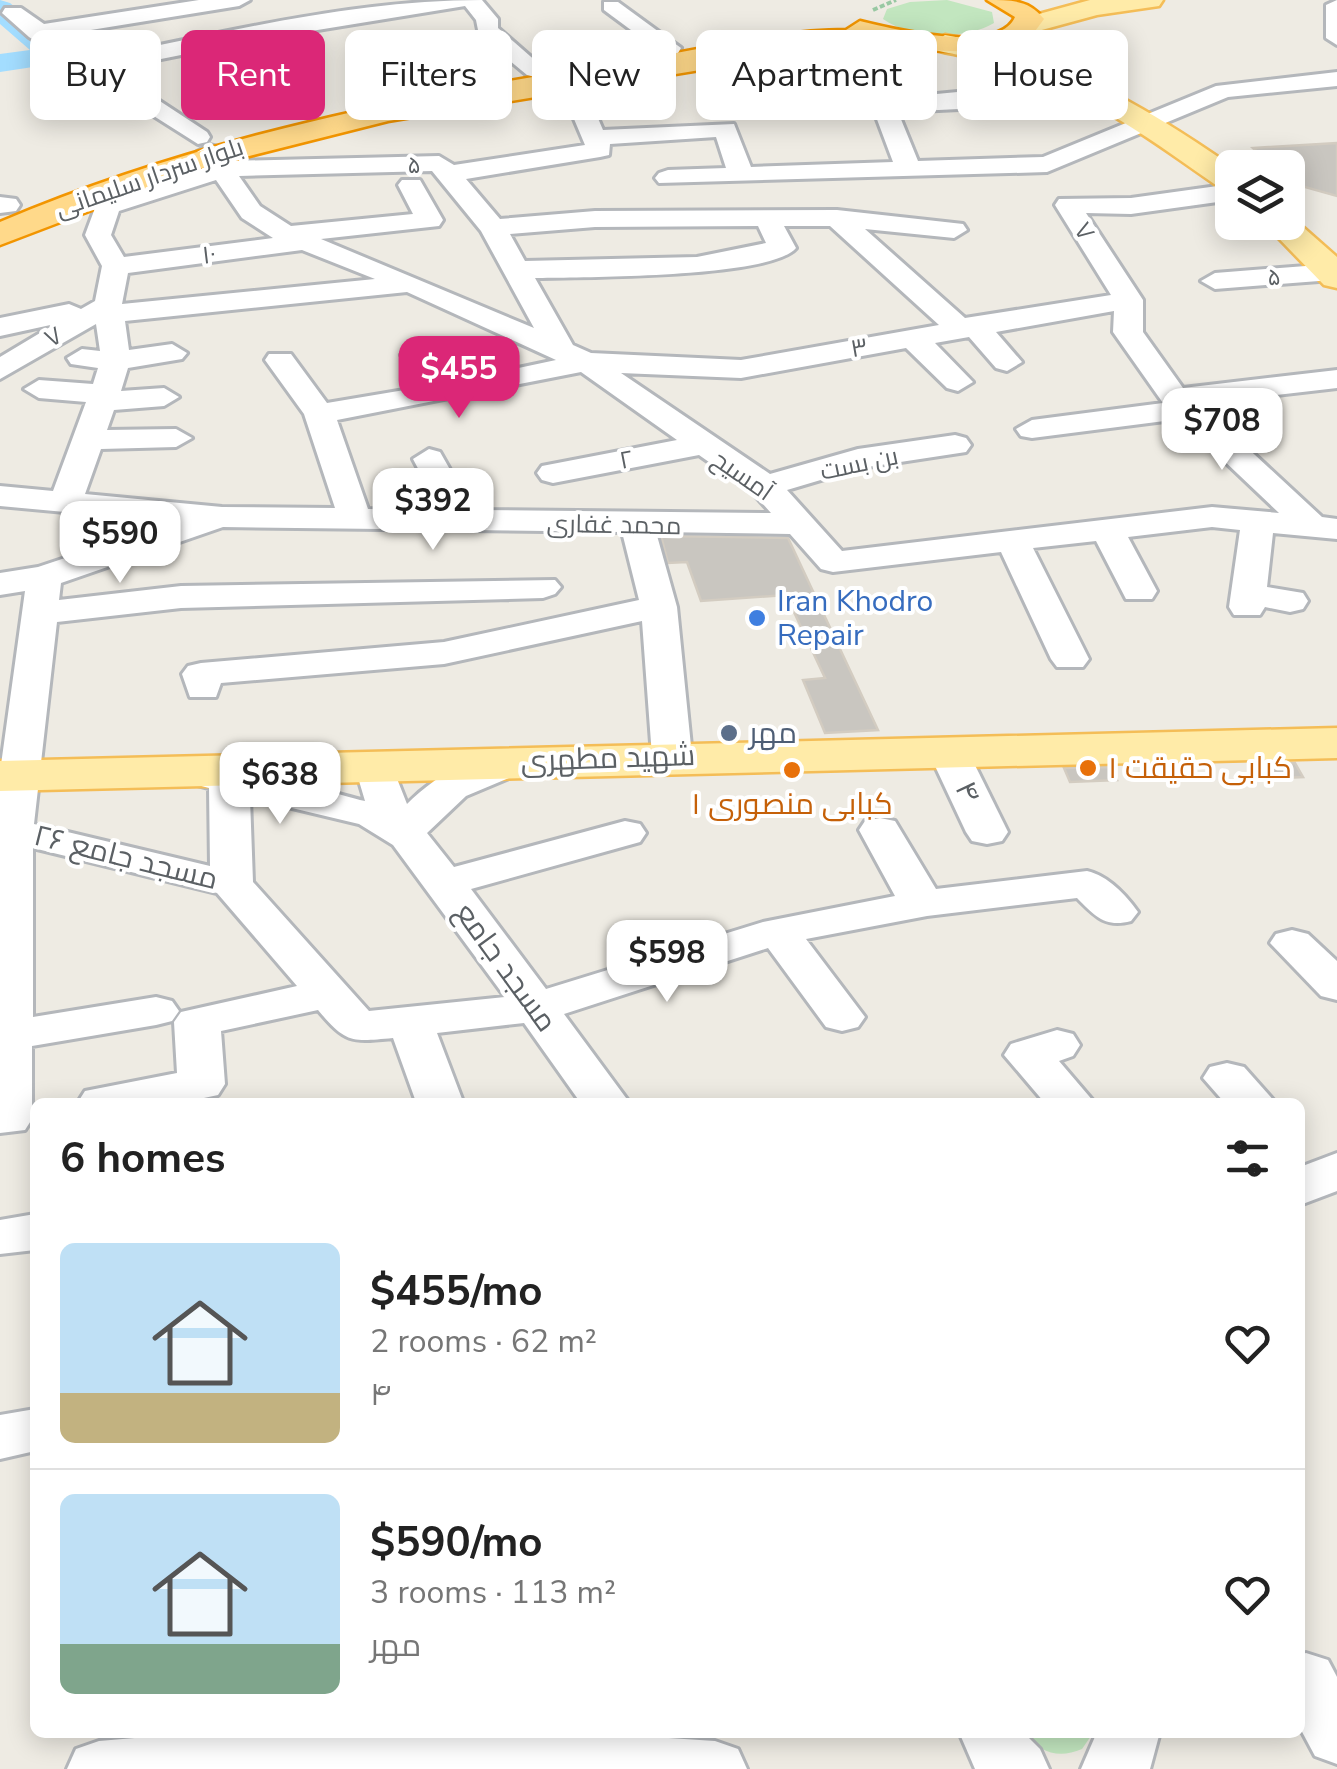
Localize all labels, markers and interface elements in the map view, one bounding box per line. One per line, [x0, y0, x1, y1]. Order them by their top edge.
chip: Buy [30, 30, 161, 120]
chip: Rent [181, 30, 325, 120]
chip: Filters [345, 30, 512, 120]
chip: New [532, 30, 676, 120]
chip: Apartment [696, 30, 937, 120]
chip: House [957, 30, 1128, 120]
street label: بلوار سردار سلیمانی [51, 130, 248, 226]
street label: ۵ [407, 148, 421, 182]
map controls [1215, 150, 1305, 240]
button: layers [1215, 150, 1305, 240]
street label: ۷ [1066, 216, 1103, 247]
street label: ۱۰ [200, 237, 218, 273]
street label: ۵ [1266, 260, 1282, 294]
street label: ۷ [38, 318, 69, 356]
street label: ۳ [848, 330, 870, 366]
pin: $455 [400, 336, 518, 421]
text: $455 [421, 347, 497, 390]
pin: $708 [1163, 388, 1281, 473]
text: $708 [1184, 399, 1260, 442]
street label: بن بست [817, 439, 901, 489]
street label: ۲ [616, 442, 636, 478]
street label: آمسیح [705, 443, 780, 509]
pin: $392 [374, 468, 492, 553]
text: $392 [395, 479, 471, 522]
pin: $590 [61, 501, 179, 586]
street label: محمد غفاری [546, 507, 682, 543]
text: $590 [82, 512, 158, 555]
place label: Iran Khodro Repair [777, 581, 933, 656]
marker: Iran Khodro Repair [746, 607, 768, 629]
place label: مهر [747, 713, 797, 754]
marker: مهر [718, 722, 740, 744]
street label: شهید مطهری [520, 735, 696, 782]
pin: $638 [221, 742, 339, 827]
place label: کبابی حقیقت ۱ [1108, 748, 1292, 789]
text: $638 [242, 753, 318, 796]
marker: کبابی حقیقت ۱ [1077, 757, 1099, 779]
marker: کبابی منصوری ۱ [781, 759, 803, 781]
street label: ۴ [945, 775, 990, 810]
place label: کبابی منصوری ۱ [691, 784, 893, 825]
street label: ۲۶ مسجد جامع [29, 815, 222, 900]
street label: مسجد جامع [445, 894, 566, 1040]
pin: $598 [608, 920, 726, 1005]
text: $598 [629, 931, 705, 974]
text: 6 homes [60, 1130, 225, 1187]
icon: filters [1220, 1131, 1275, 1186]
text: $455/mo [370, 1263, 542, 1320]
icon: home [140, 1283, 260, 1403]
icon: heart [1220, 1316, 1275, 1371]
text: 2 rooms · 62 m² [370, 1320, 597, 1363]
text: ۴ [370, 1373, 391, 1416]
text: $590/mo [370, 1514, 542, 1571]
icon: home [140, 1534, 260, 1654]
icon: heart [1220, 1567, 1275, 1622]
text: 3 rooms · 113 m² [370, 1571, 616, 1614]
text: مهر [370, 1624, 421, 1667]

